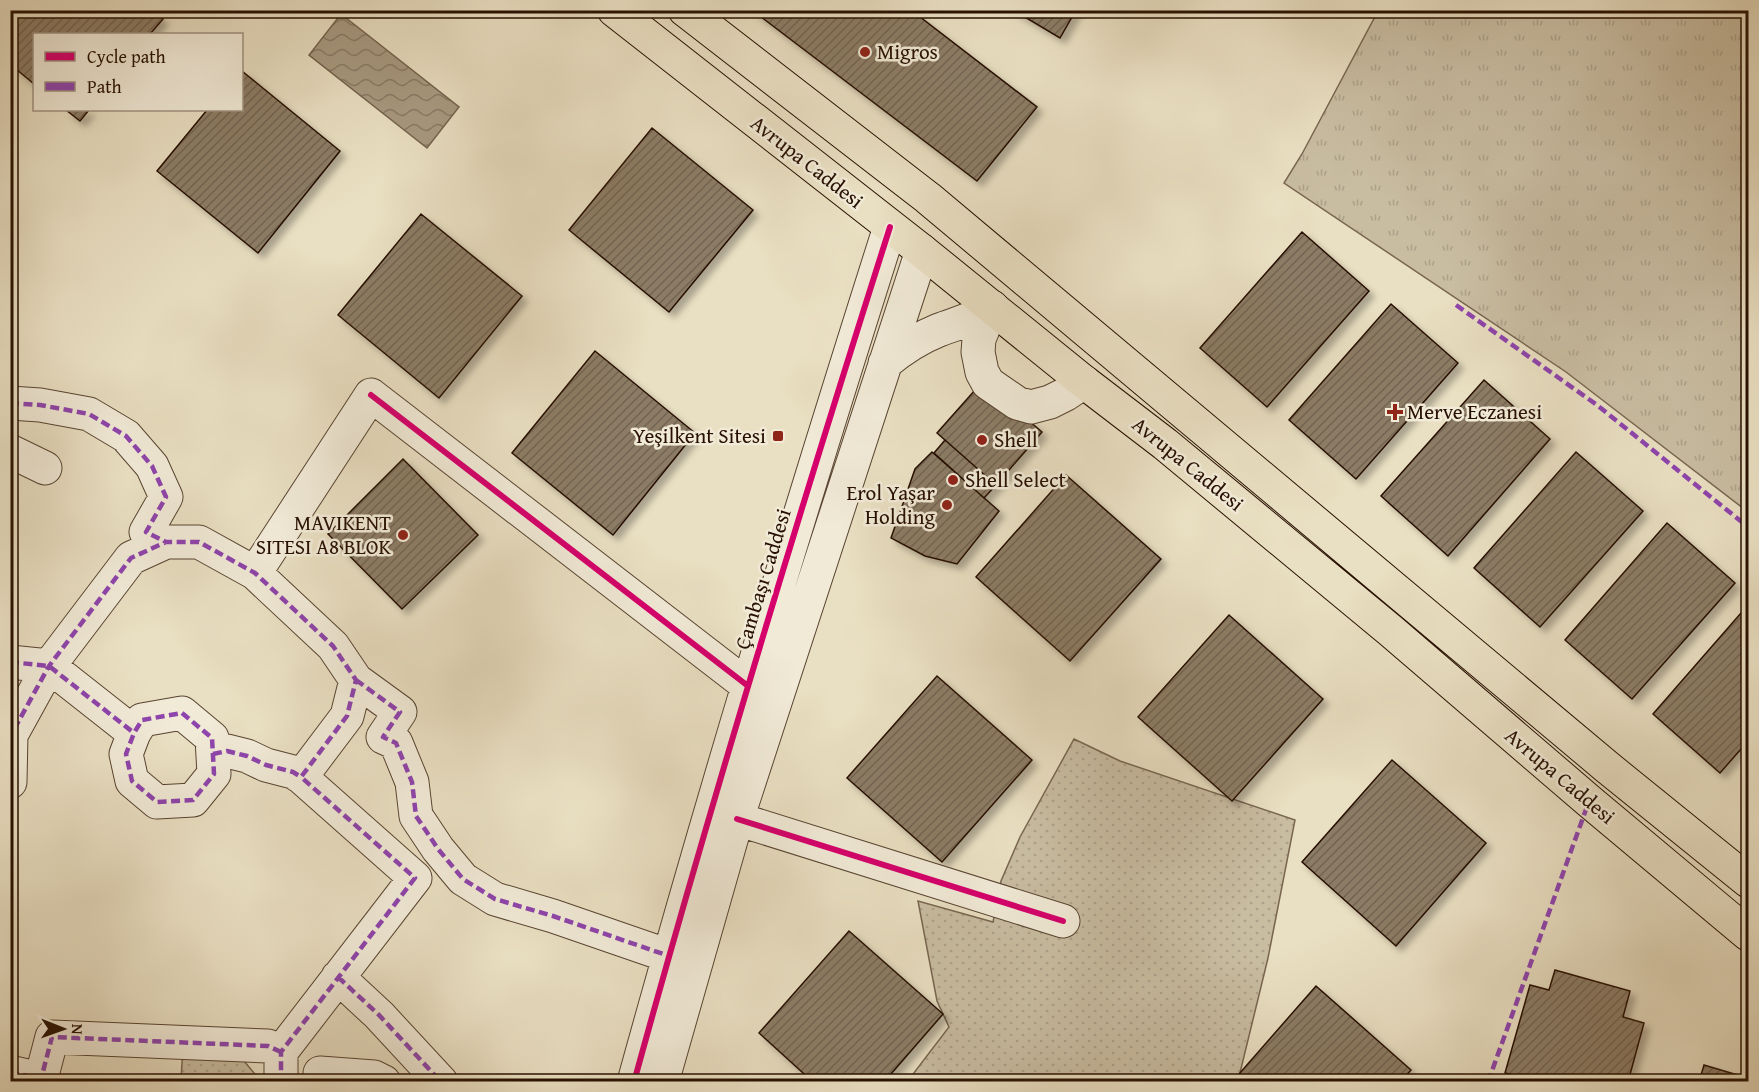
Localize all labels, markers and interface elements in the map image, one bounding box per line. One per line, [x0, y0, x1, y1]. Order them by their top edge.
legend [33, 33, 243, 111]
place label: Migros [877, 36, 938, 67]
text: Cycle path [87, 43, 166, 70]
marker: Migros [858, 45, 872, 59]
text: Path [87, 73, 122, 100]
street label: Avrupa Caddesi [744, 108, 870, 216]
place label: Merve Eczanesi [1407, 396, 1542, 427]
marker: Merve Eczanesi [1388, 405, 1402, 419]
street label: Avrupa Caddesi [1126, 409, 1251, 518]
place label: Yeşilkent Sitesi [633, 420, 766, 451]
place label: Shell [994, 424, 1038, 455]
marker: Yeşilkent Sitesi [771, 429, 785, 443]
marker: Shell [975, 433, 989, 447]
place label: Shell Select [965, 464, 1066, 495]
marker: Shell Select [946, 473, 960, 487]
place label: Erol Yaşar Holding [847, 477, 936, 532]
marker: Erol Yaşar Holding [940, 498, 954, 512]
street label: Çambaşı Caddesi [726, 504, 799, 653]
place label: MAVIKENT SITESI A8 BLOK [256, 507, 392, 562]
marker: MAVIKENT SITESI A8 BLOK [396, 528, 410, 542]
street label: Avrupa Caddesi [1498, 720, 1622, 831]
north arrow [33, 999, 93, 1059]
text: N [66, 1024, 90, 1035]

